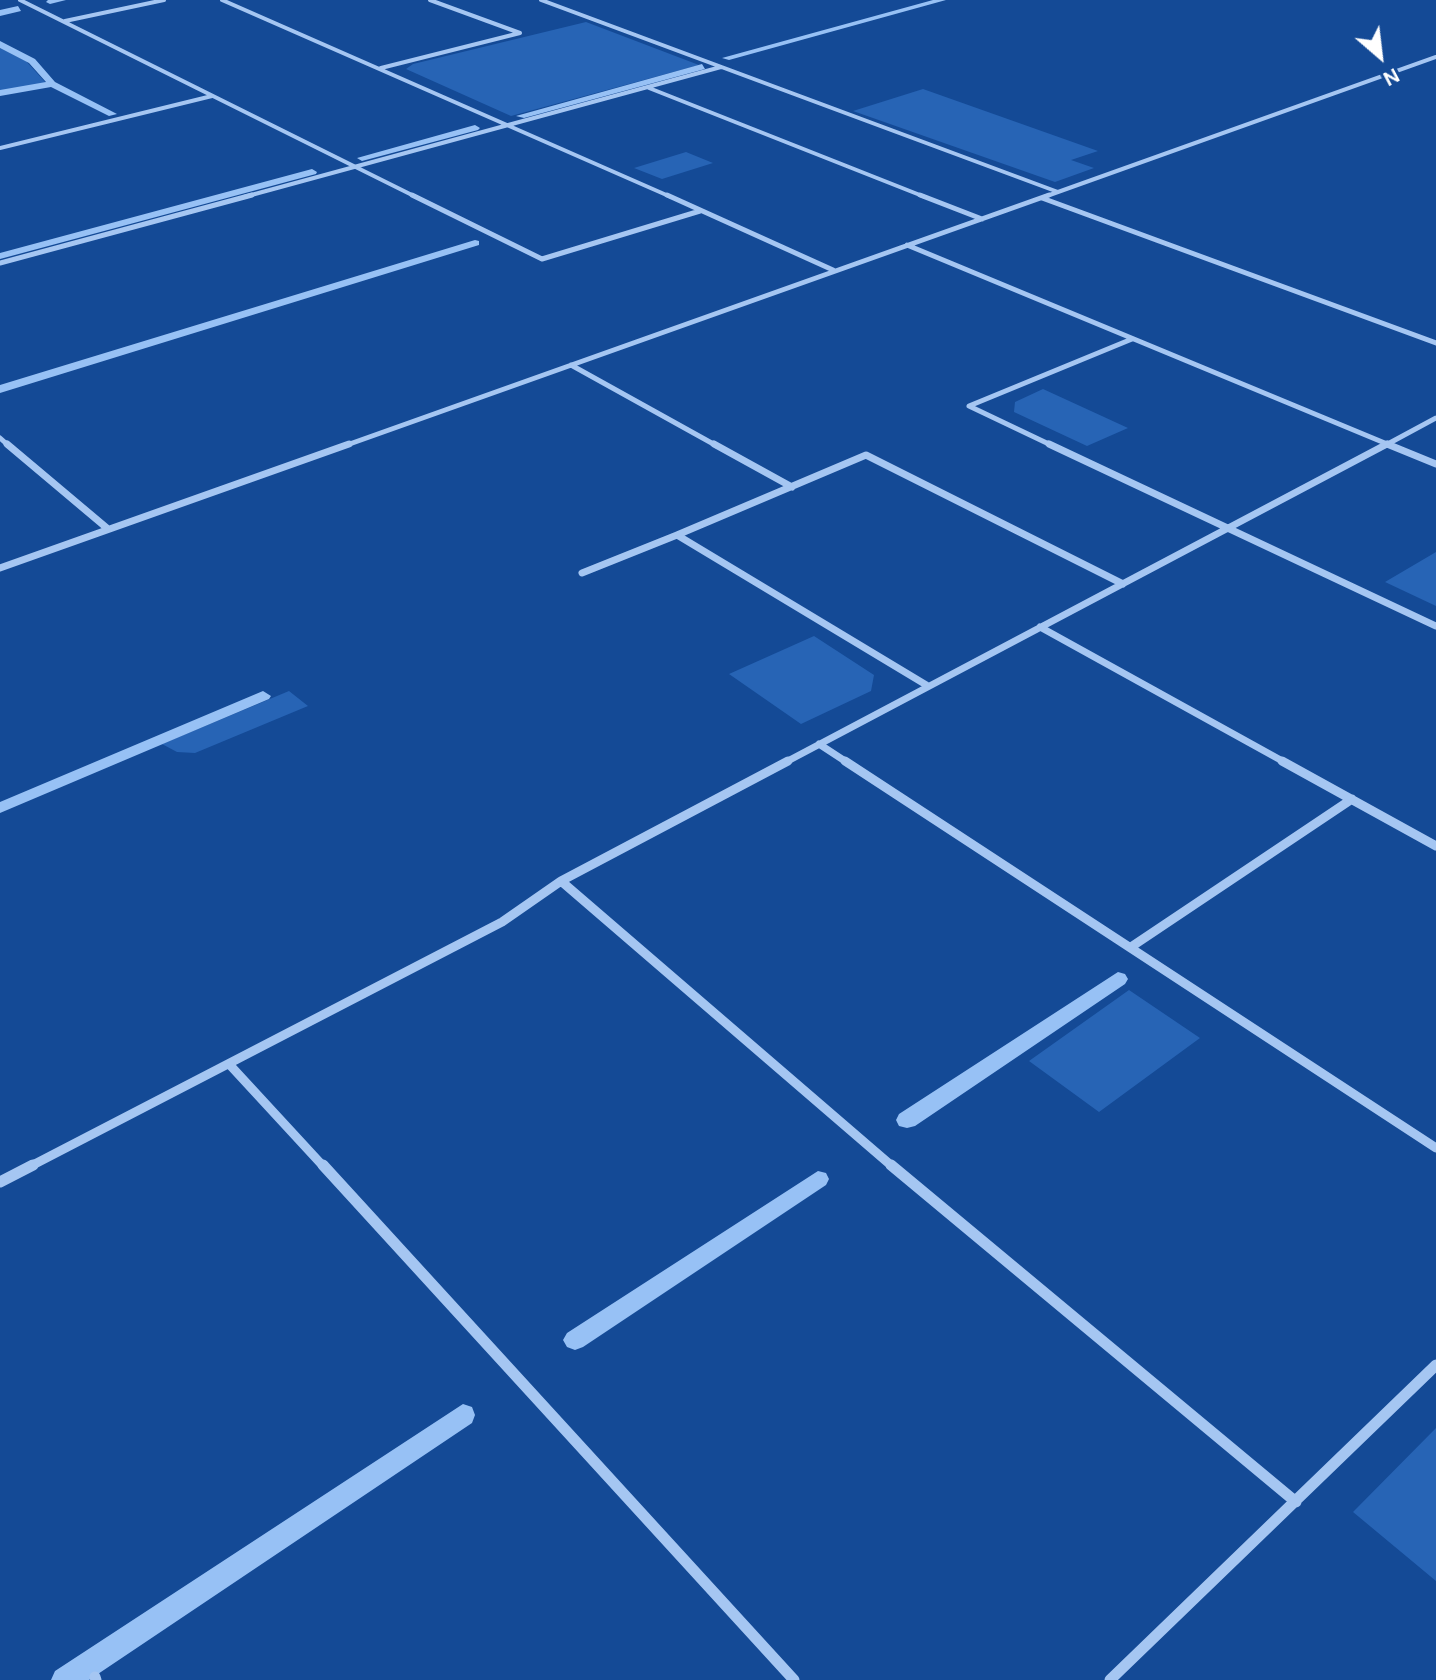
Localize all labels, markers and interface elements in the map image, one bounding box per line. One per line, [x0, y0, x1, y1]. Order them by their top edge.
north arrow [1340, 16, 1420, 96]
text: N [1378, 62, 1404, 92]

